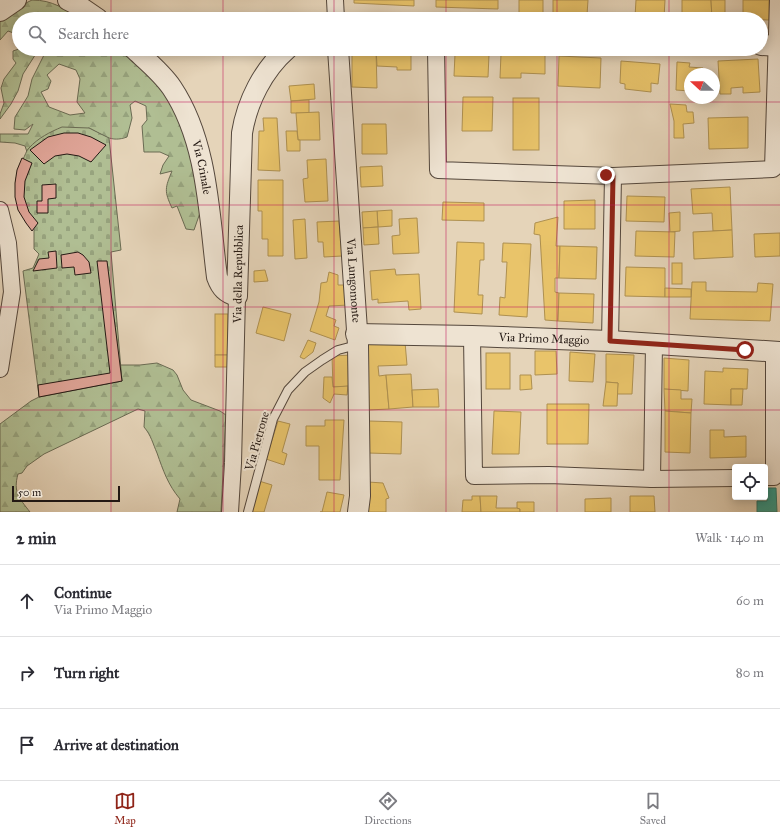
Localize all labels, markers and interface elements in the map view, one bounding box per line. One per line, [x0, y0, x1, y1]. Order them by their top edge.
search box [12, 12, 768, 56]
icon: search [26, 23, 48, 45]
text: Search here [58, 25, 129, 43]
north arrow [684, 68, 720, 104]
street label: Via Crinale [189, 138, 214, 195]
route end [597, 166, 615, 184]
street label: Via della Repubblica [230, 224, 246, 324]
street label: Via Lungomonte [344, 237, 363, 323]
street label: Via Primo Maggio [497, 330, 590, 348]
route start [736, 341, 754, 359]
street label: Via Pietrone [242, 410, 272, 473]
map controls [732, 464, 768, 500]
button: locate [732, 464, 768, 500]
scale bar [12, 484, 120, 503]
text: 50 m [18, 486, 41, 499]
text: 2 min [16, 528, 56, 549]
text: Walk · 140 m [695, 530, 764, 546]
text: Continue [54, 584, 112, 602]
icon: ahead [16, 590, 38, 612]
text: 60 m [736, 593, 764, 609]
text: Via Primo Maggio [54, 602, 152, 618]
icon: right [16, 662, 38, 684]
text: Turn right [54, 664, 119, 682]
text: 80 m [736, 665, 764, 681]
icon: arrive [16, 734, 38, 756]
text: Arrive at destination [54, 736, 179, 754]
tab: Map [114, 790, 136, 827]
tab: Directions [364, 790, 412, 827]
tab: Saved [640, 790, 666, 827]

